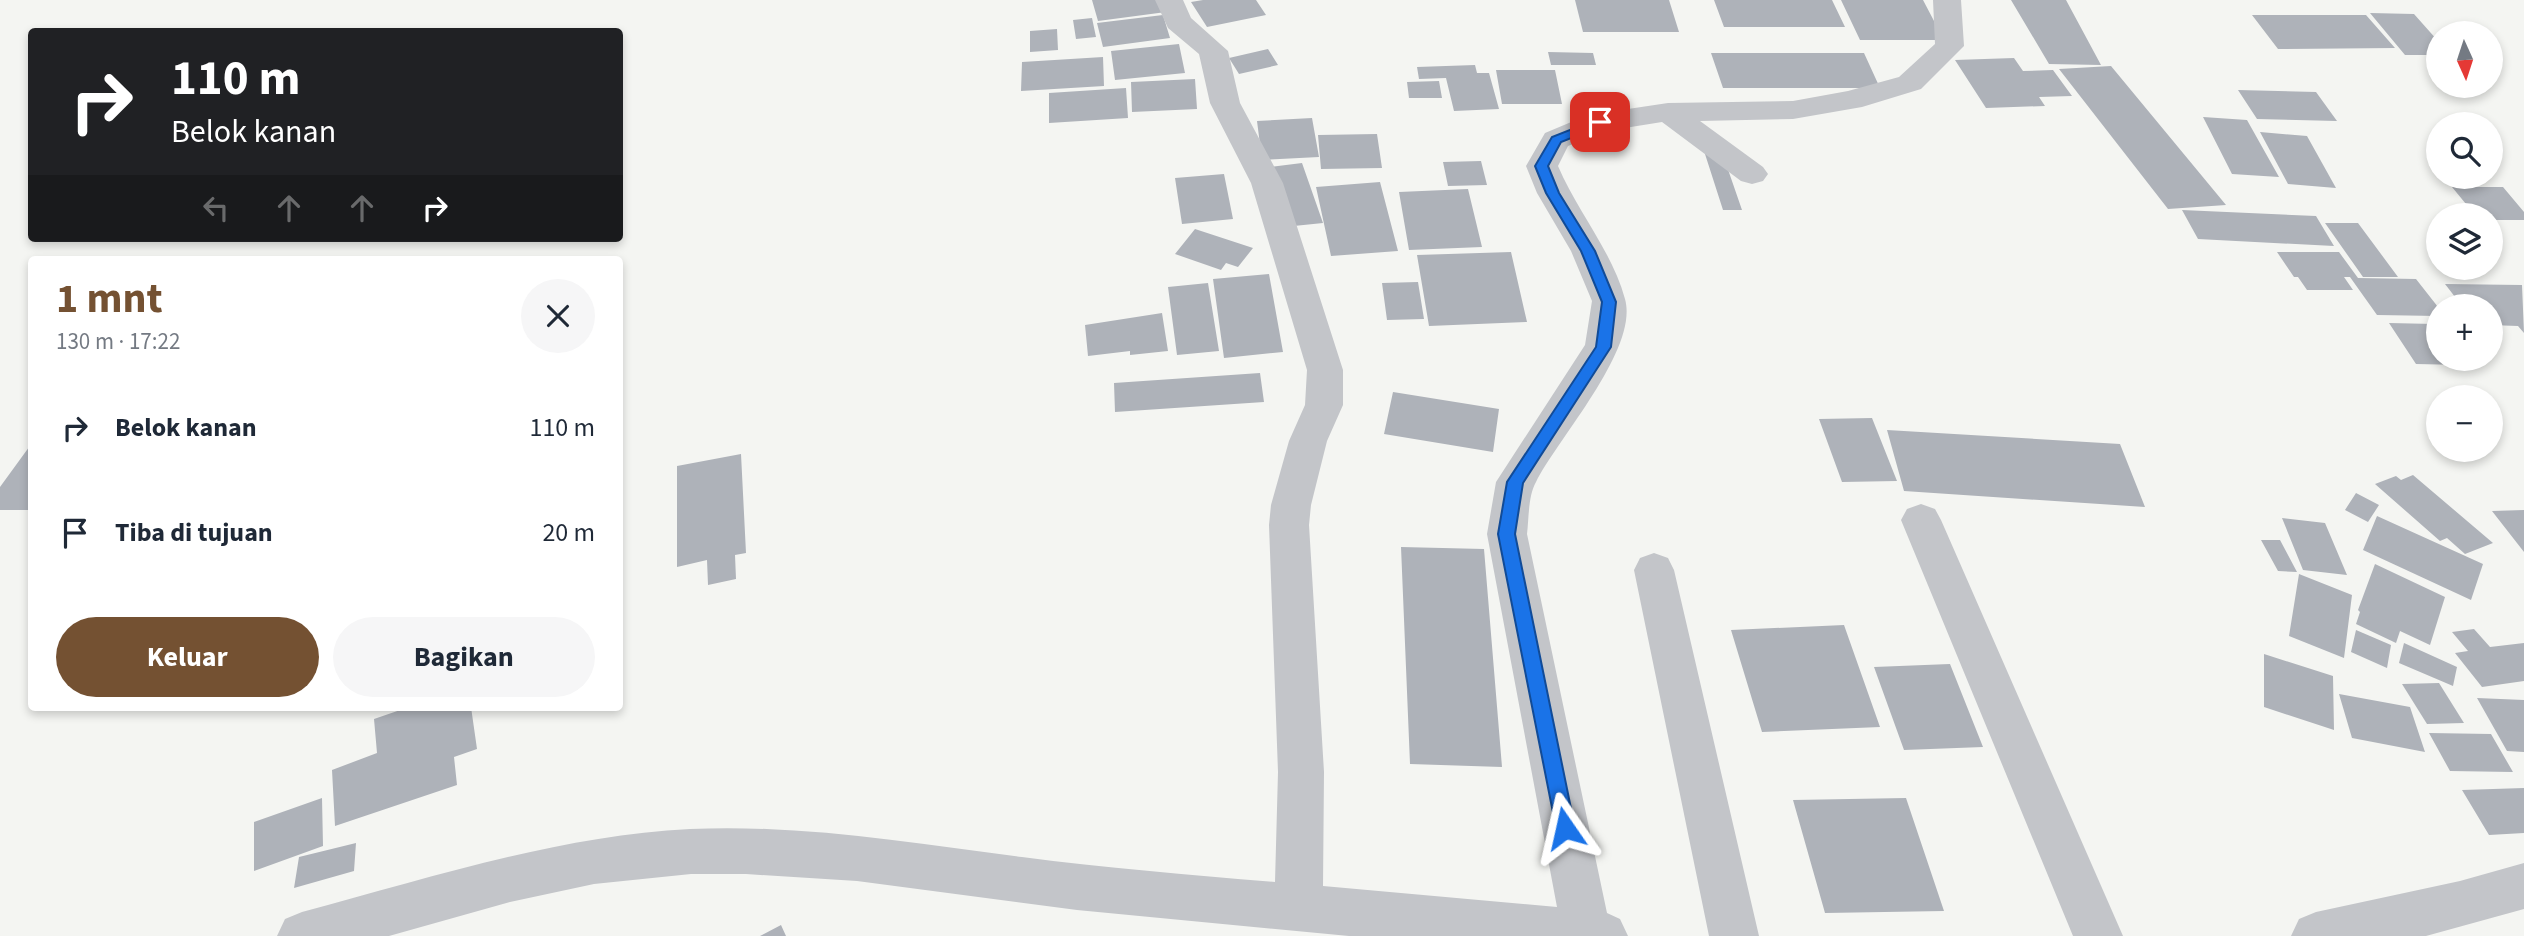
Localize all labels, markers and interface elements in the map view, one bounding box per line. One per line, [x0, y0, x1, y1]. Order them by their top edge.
north arrow [2426, 21, 2502, 98]
map controls [2426, 21, 2503, 462]
text: 110 m [171, 44, 300, 114]
icon: right [56, 56, 147, 147]
pin [1570, 92, 1630, 152]
icon: arrive [1581, 103, 1619, 141]
text: Belok kanan [171, 109, 336, 155]
button: search [2426, 112, 2503, 189]
icon: left [197, 189, 235, 227]
icon: ahead [270, 189, 308, 227]
icon: ahead [343, 189, 381, 227]
icon: right [416, 189, 454, 227]
button: layers [2426, 203, 2503, 280]
text: 1 mnt [56, 269, 163, 329]
button: close [521, 279, 595, 353]
button: + [2426, 294, 2503, 371]
text: 130 m · 17:22 [56, 325, 180, 358]
button: − [2426, 385, 2503, 462]
icon: right [56, 409, 94, 447]
text: Belok kanan [115, 409, 257, 446]
text: 110 m [529, 409, 595, 446]
icon: arrive [56, 514, 94, 552]
text: Tiba di tujuan [115, 514, 273, 551]
text: 20 m [542, 514, 595, 551]
button: Keluar [56, 617, 319, 697]
button: Bagikan [333, 617, 595, 697]
position arrow [1528, 791, 1602, 865]

